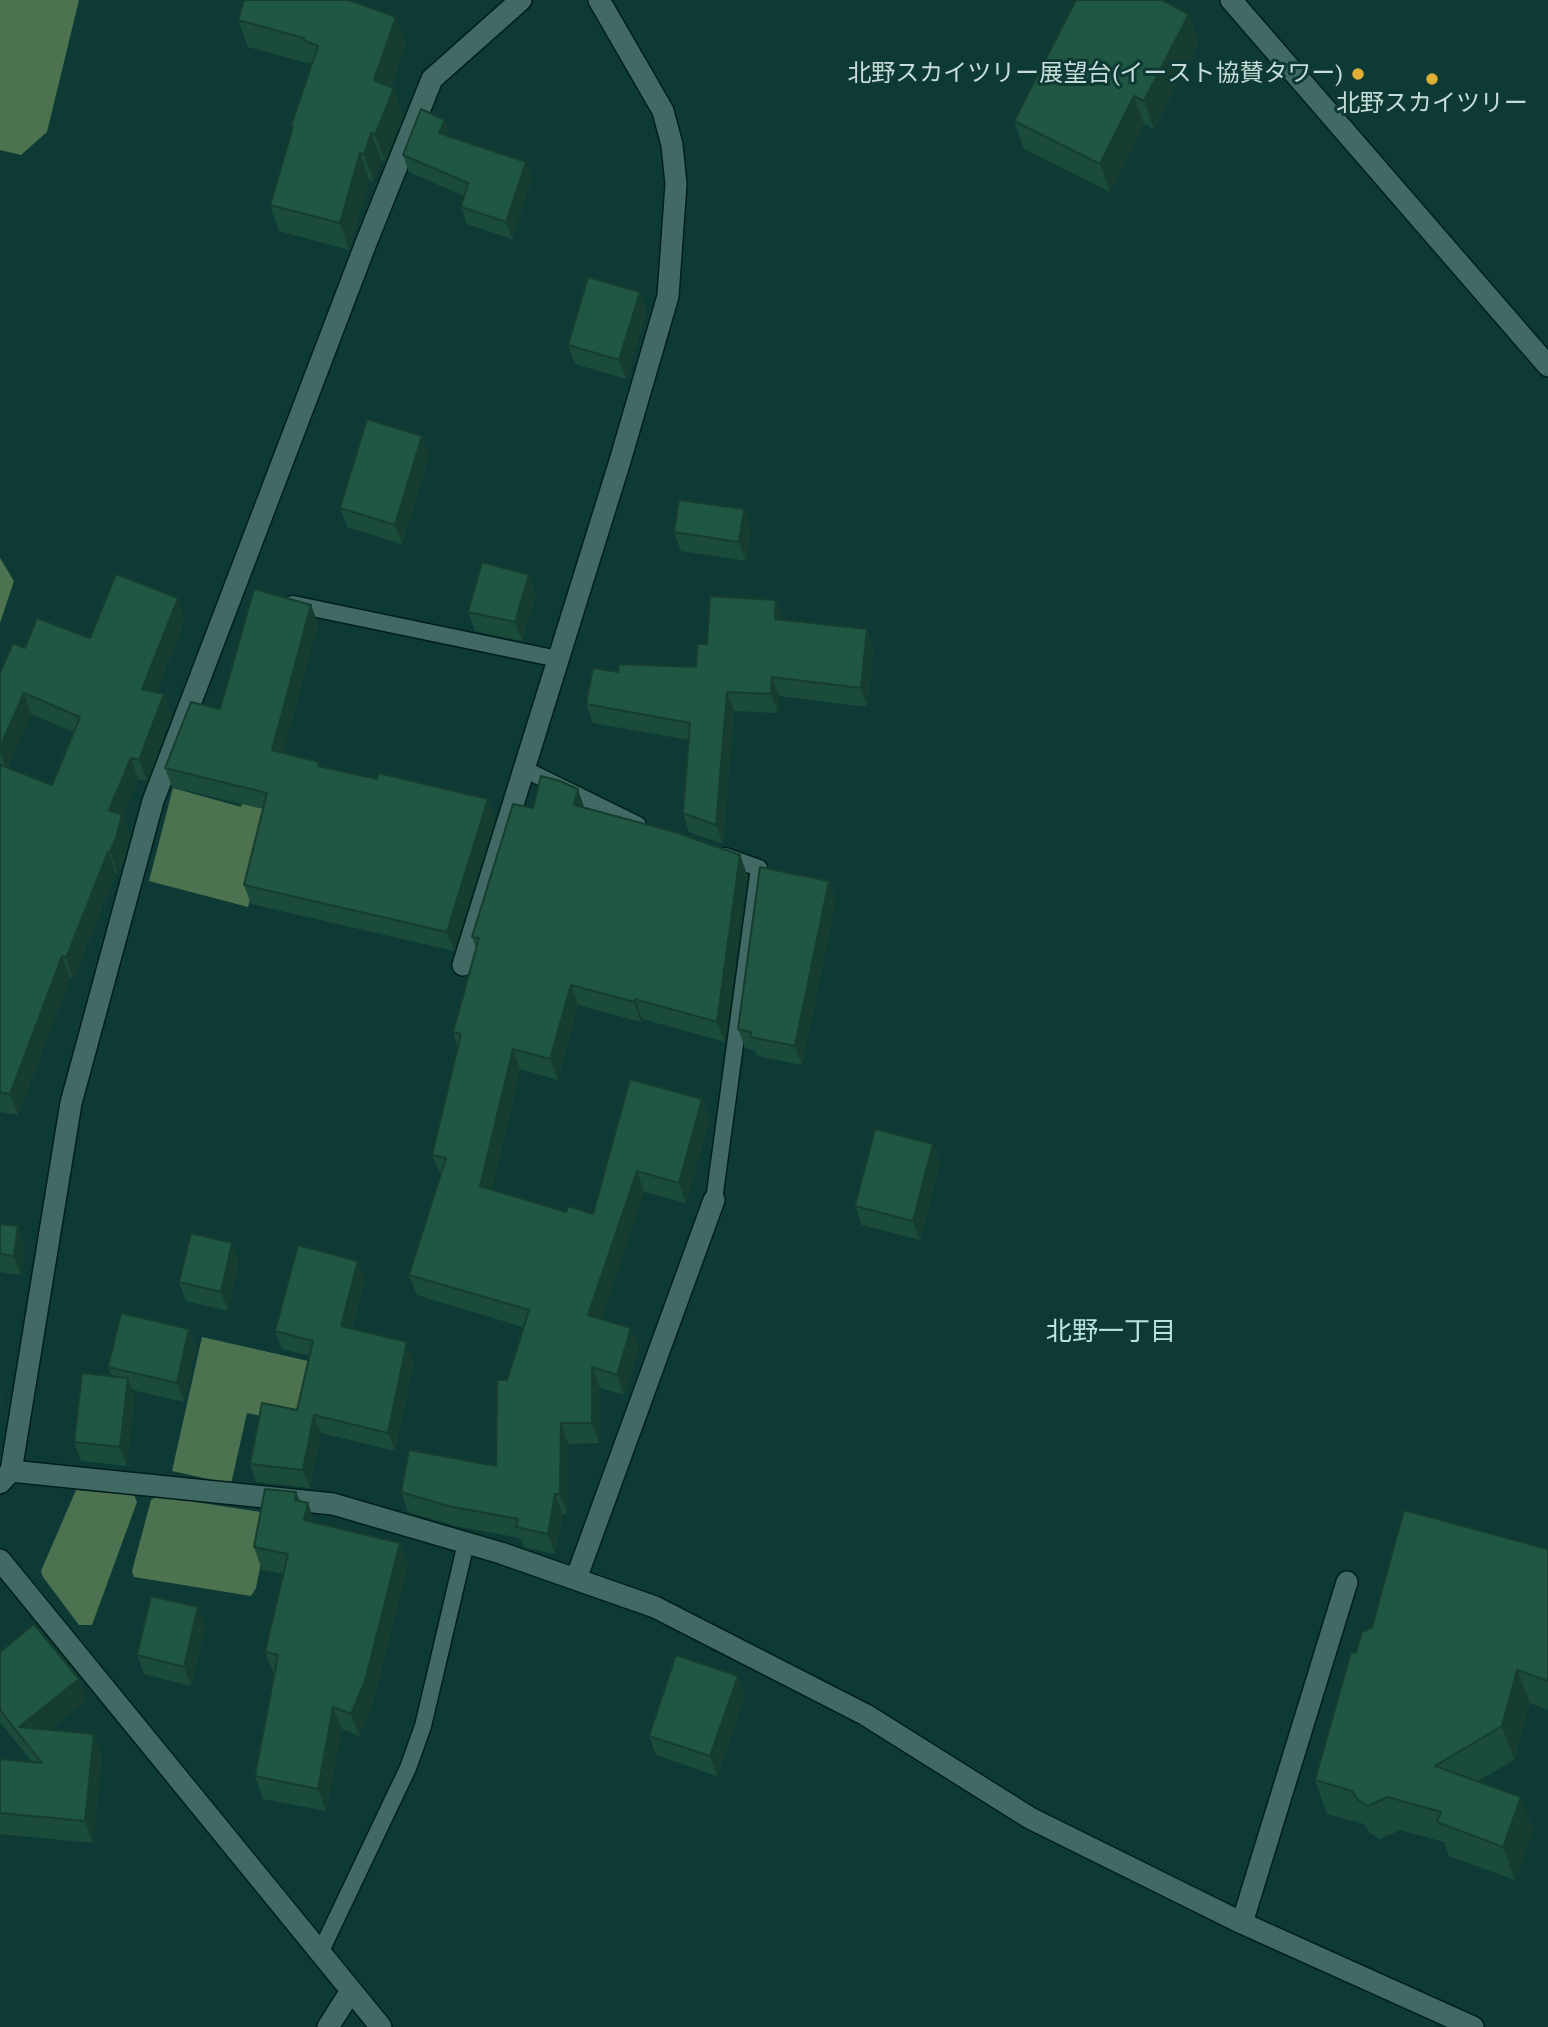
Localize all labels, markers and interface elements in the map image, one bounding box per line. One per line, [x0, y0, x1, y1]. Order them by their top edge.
place label: 北野スカイツリー展望台(イースト協賛タワー) [847, 60, 1344, 88]
marker: 北野スカイツリー展望台(イースト協賛タワー) [1350, 66, 1366, 82]
marker: 北野スカイツリー [1424, 71, 1440, 87]
place label: 北野スカイツリー [1336, 90, 1528, 118]
district label: 北野一丁目 [1046, 1316, 1176, 1348]

